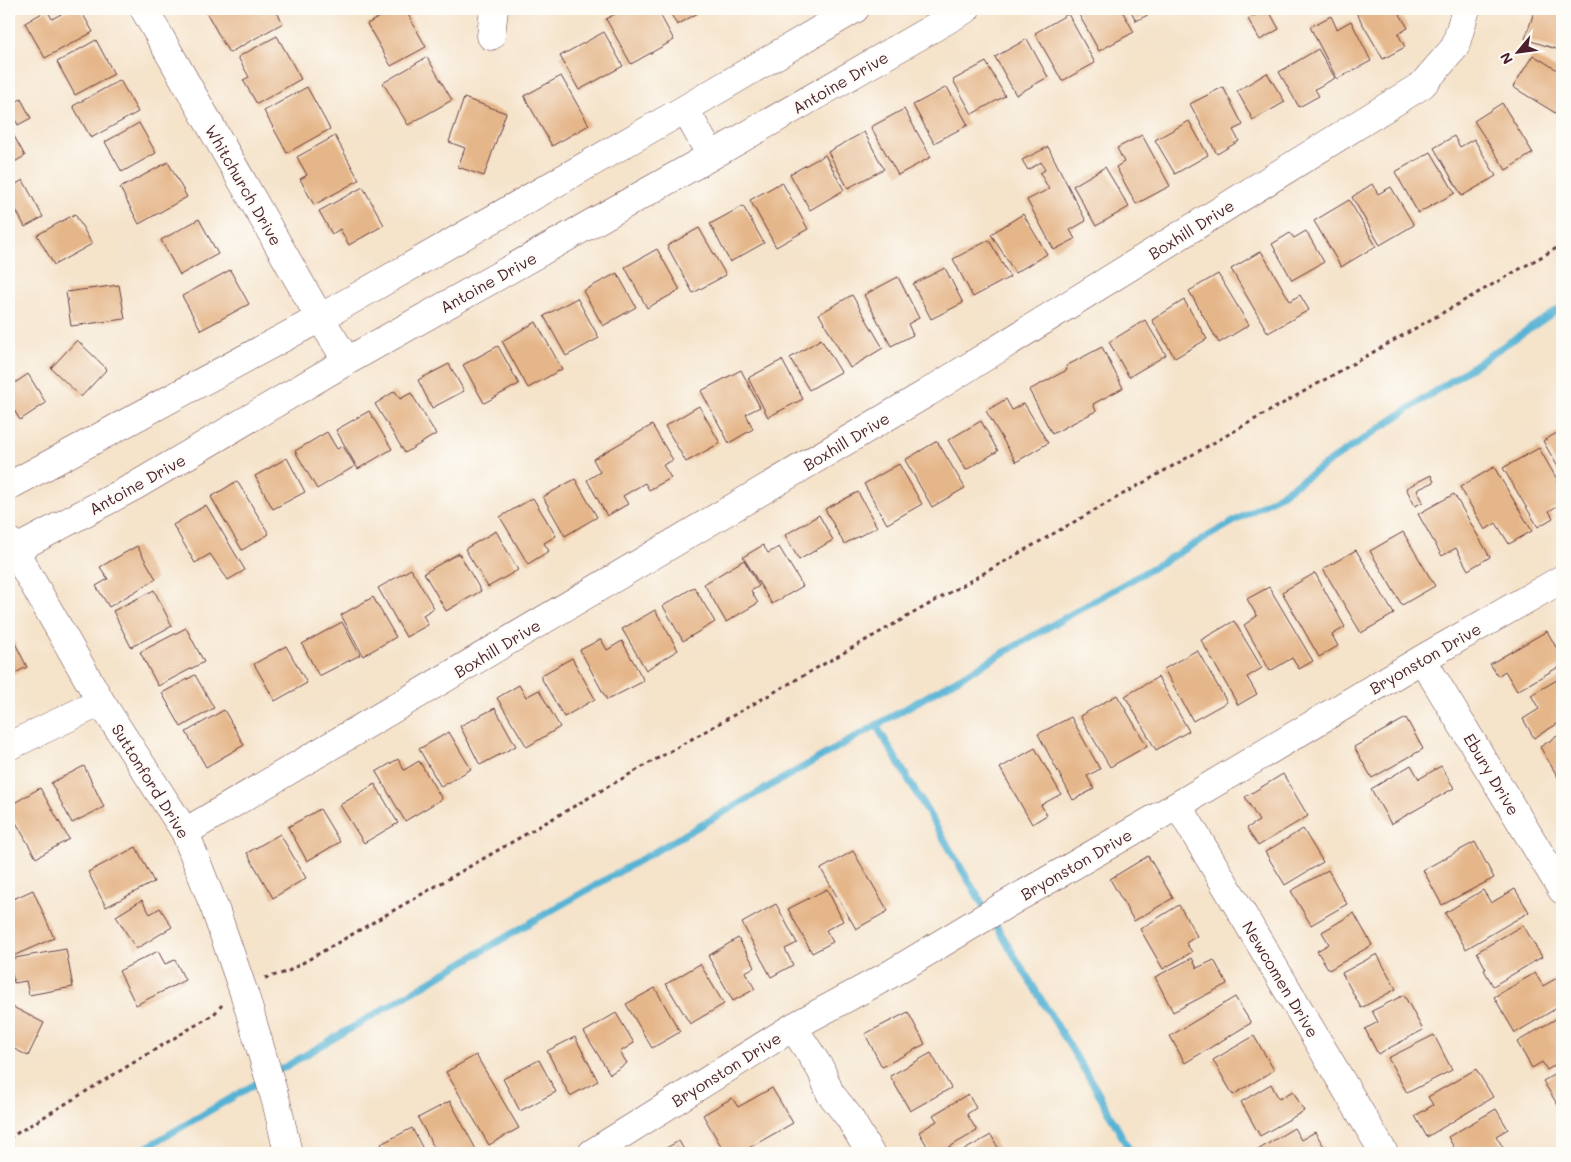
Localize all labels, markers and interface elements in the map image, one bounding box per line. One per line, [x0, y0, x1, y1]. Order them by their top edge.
north arrow [1494, 28, 1544, 78]
street label: Antoine Drive [788, 46, 892, 118]
text: N [1495, 49, 1517, 68]
street label: Whitchurch Drive [201, 121, 287, 249]
street label: Boxhill Drive [1144, 194, 1238, 264]
street label: Antoine Drive [436, 247, 540, 317]
street label: Boxhill Drive [799, 407, 893, 475]
street label: Antoine Drive [85, 449, 189, 519]
street label: Boxhill Drive [450, 614, 544, 682]
street label: Bryonston Drive [1366, 618, 1484, 698]
street label: Suttonford Drive [107, 720, 195, 842]
street label: Ebury Drive [1459, 729, 1525, 819]
street label: Bryonston Drive [1017, 824, 1135, 904]
street label: Newcomen Drive [1238, 917, 1324, 1041]
street label: Bryonston Drive [667, 1027, 785, 1111]

